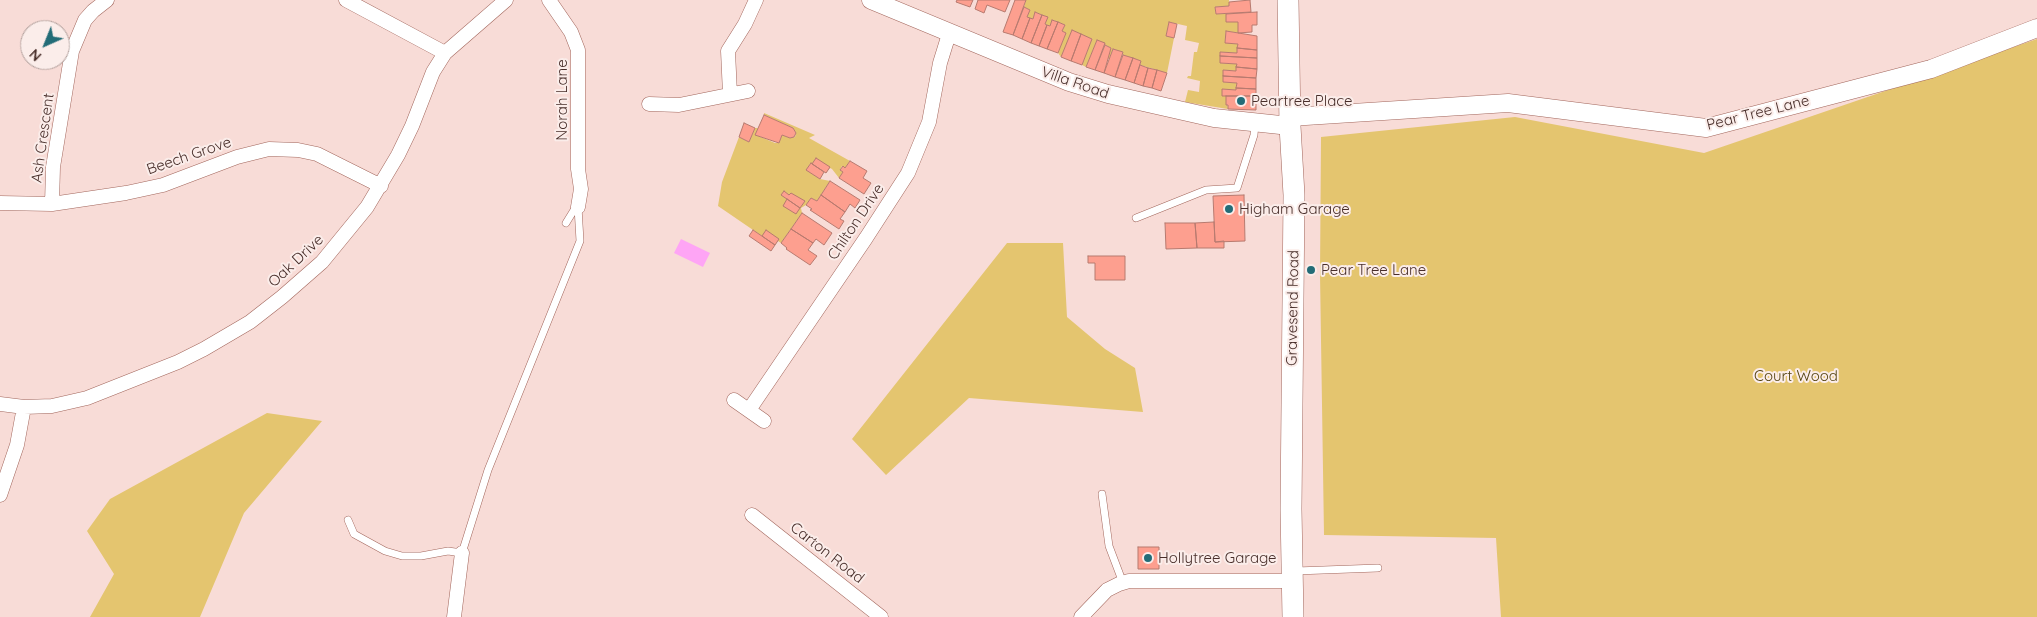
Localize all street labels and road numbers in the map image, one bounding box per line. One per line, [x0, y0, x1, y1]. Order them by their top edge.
street label: Norah Lane [553, 59, 571, 141]
street label: Villa Road [1039, 63, 1111, 103]
street label: Ash Crescent [28, 92, 58, 184]
street label: Pear Tree Lane [1705, 92, 1811, 134]
street label: Beech Grove [144, 133, 234, 179]
street label: Chilton Drive [824, 181, 888, 263]
street label: Oak Drive [265, 231, 327, 291]
street label: Gravesend Road [1283, 250, 1303, 366]
street label: Carton Road [787, 519, 867, 587]

